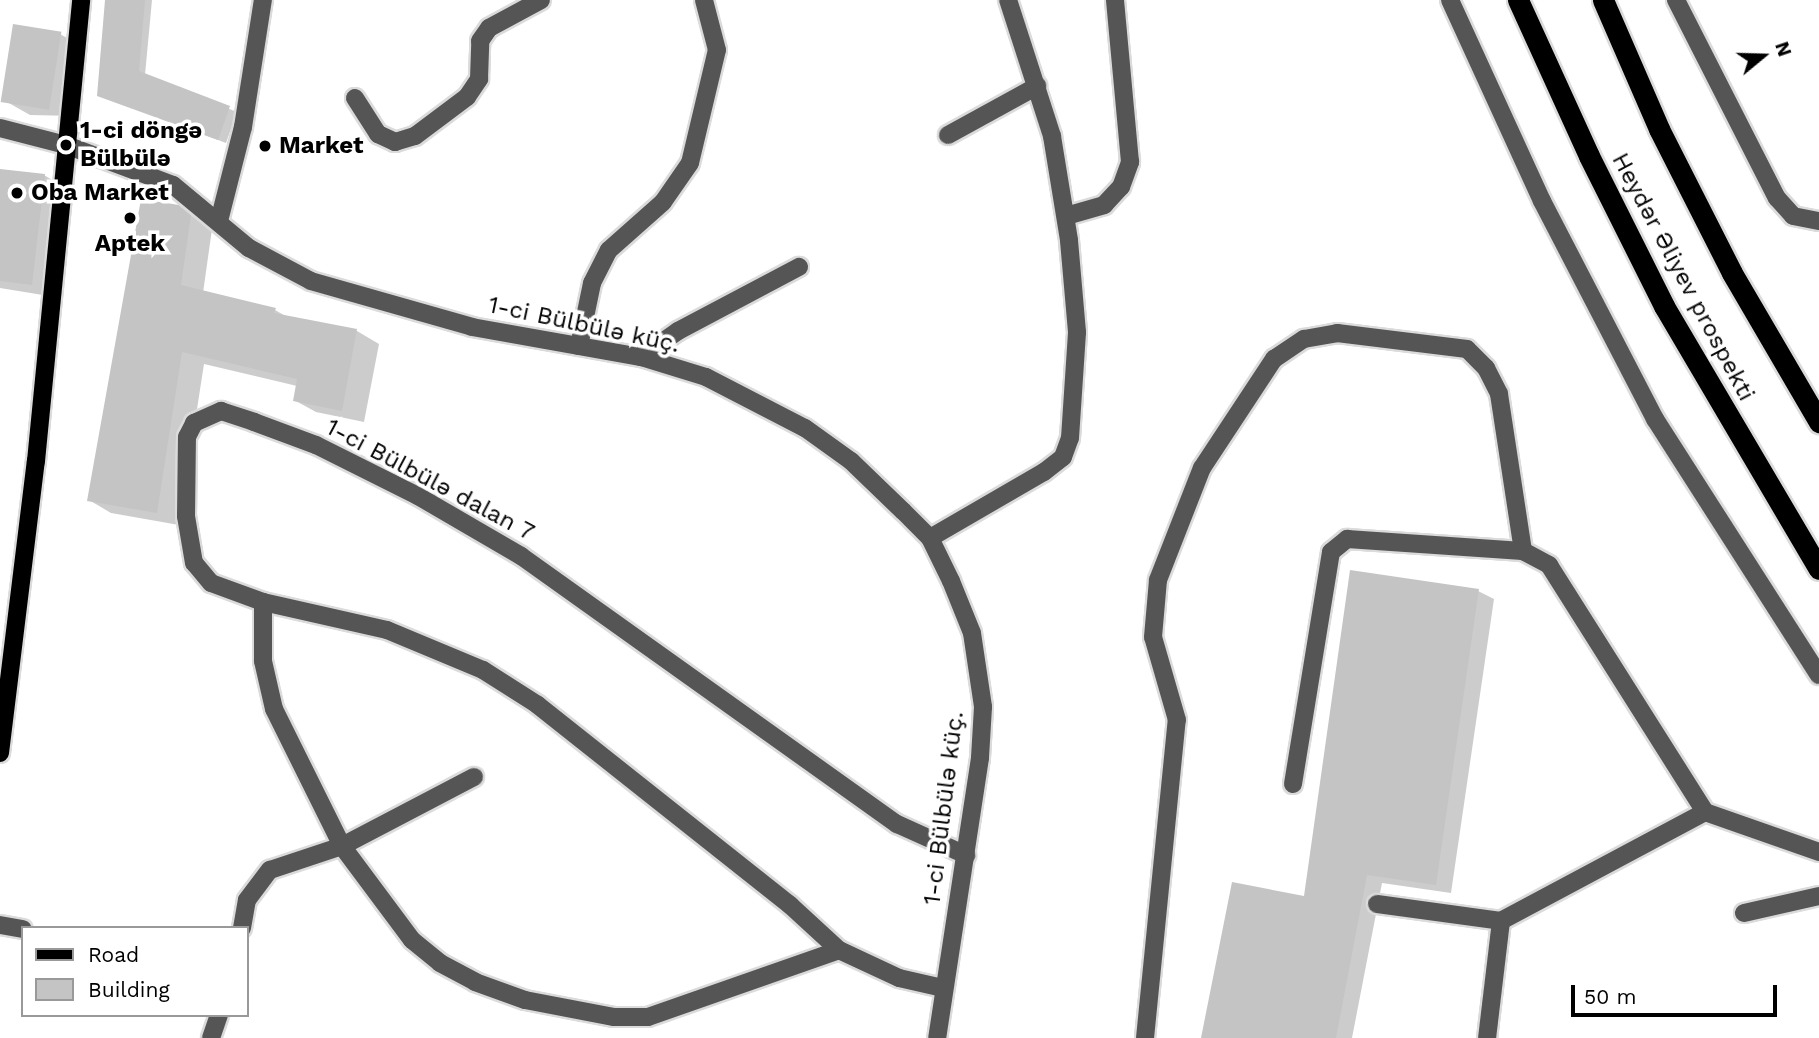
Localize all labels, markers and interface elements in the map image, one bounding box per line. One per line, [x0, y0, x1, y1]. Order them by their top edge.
north arrow [1728, 21, 1798, 91]
text: N [1770, 39, 1796, 59]
place label: 1-ci döngə Bülbülə [80, 117, 202, 173]
place label: Market [279, 132, 364, 160]
marker: 1-ci döngə Bülbülə [58, 137, 74, 153]
marker: Market [257, 138, 273, 154]
street label: Heydər Əliyev prospekti [1605, 148, 1761, 406]
place label: Oba Market [31, 179, 169, 207]
marker: Oba Market [9, 185, 25, 201]
marker: Aptek [122, 210, 138, 226]
place label: Aptek [95, 230, 165, 258]
street label: 1-ci Bülbülə küç. [486, 291, 682, 359]
street label: 1-ci Bülbülə dalan 7 [321, 413, 539, 547]
street label: 1-ci Bülbülə küç. [918, 710, 970, 906]
legend [21, 926, 248, 1017]
text: Road [88, 942, 139, 967]
scale bar [1574, 972, 1780, 1016]
text: Building [88, 977, 170, 1002]
text: 50 m [1584, 984, 1636, 1009]

